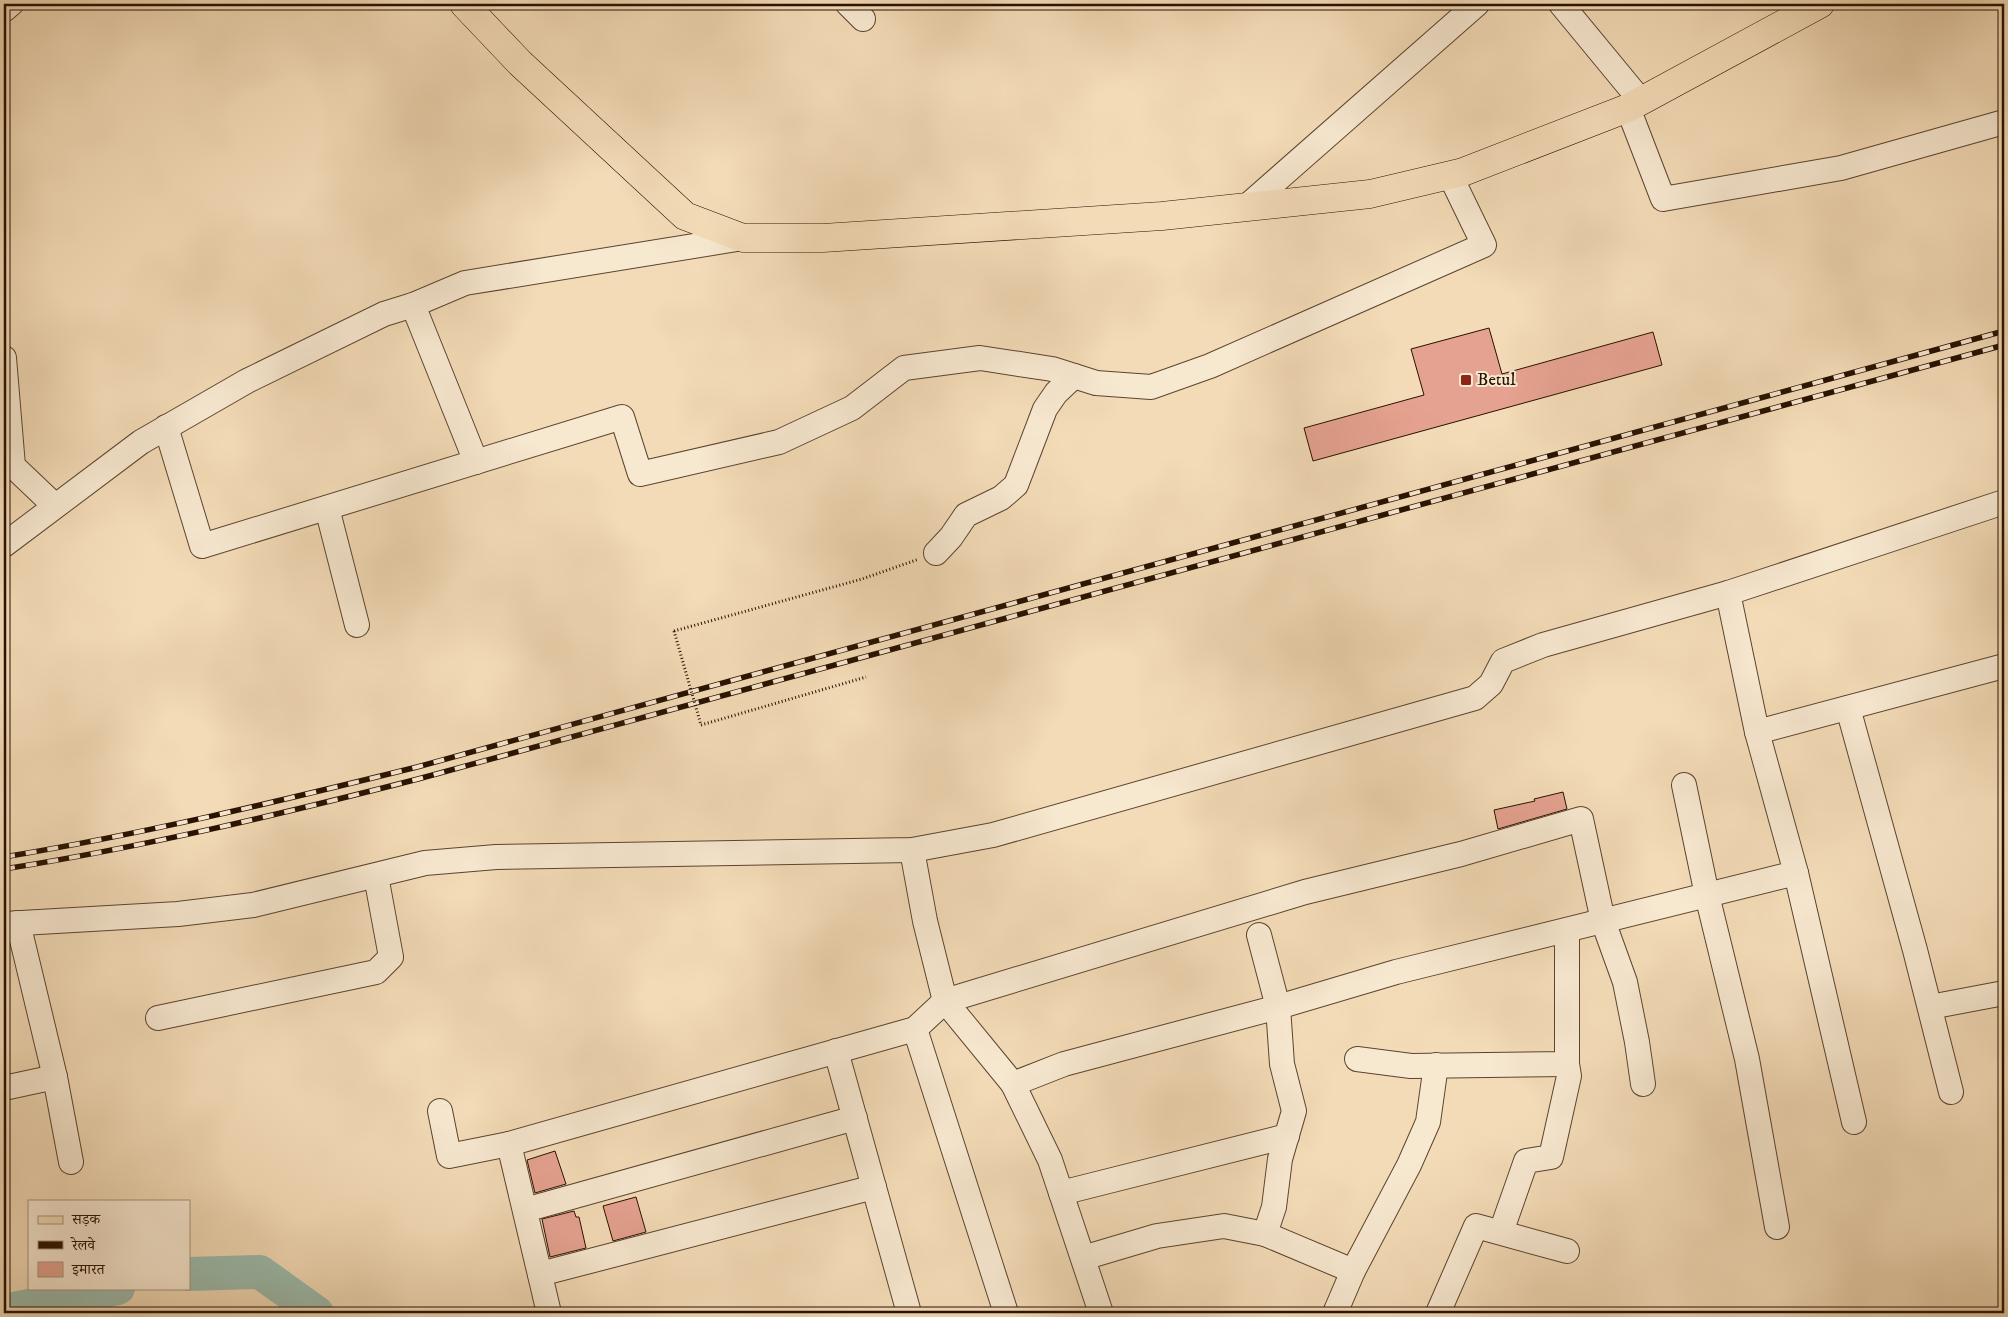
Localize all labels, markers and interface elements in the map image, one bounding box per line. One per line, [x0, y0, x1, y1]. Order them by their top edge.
place label: Betul [1477, 369, 1516, 391]
marker: Betul [1459, 373, 1473, 387]
legend [28, 1200, 190, 1290]
text: सड़क [71, 1210, 101, 1229]
text: रेलवे [70, 1236, 96, 1255]
text: इमारत [71, 1260, 106, 1279]

